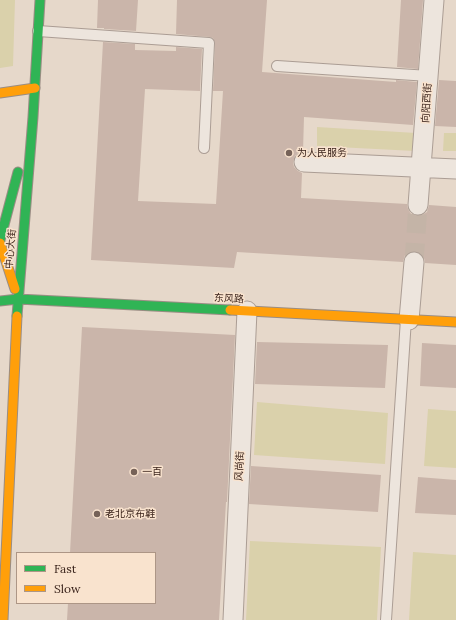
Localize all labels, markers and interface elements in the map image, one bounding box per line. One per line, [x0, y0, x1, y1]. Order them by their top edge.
street label: 向阳西街 [420, 83, 434, 123]
place label: 为人民服务 [297, 147, 347, 159]
marker: 为人民服务 [284, 148, 294, 158]
street label: 中心大街 [3, 229, 19, 269]
street label: 东风路 [214, 292, 244, 306]
street label: 风尚街 [233, 451, 247, 481]
place label: 一百 [142, 466, 162, 478]
marker: 一百 [129, 467, 139, 477]
place label: 老北京布鞋 [105, 508, 155, 520]
marker: 老北京布鞋 [92, 509, 102, 519]
legend [16, 552, 156, 604]
text: Fast [54, 561, 77, 576]
text: Slow [54, 581, 81, 596]

